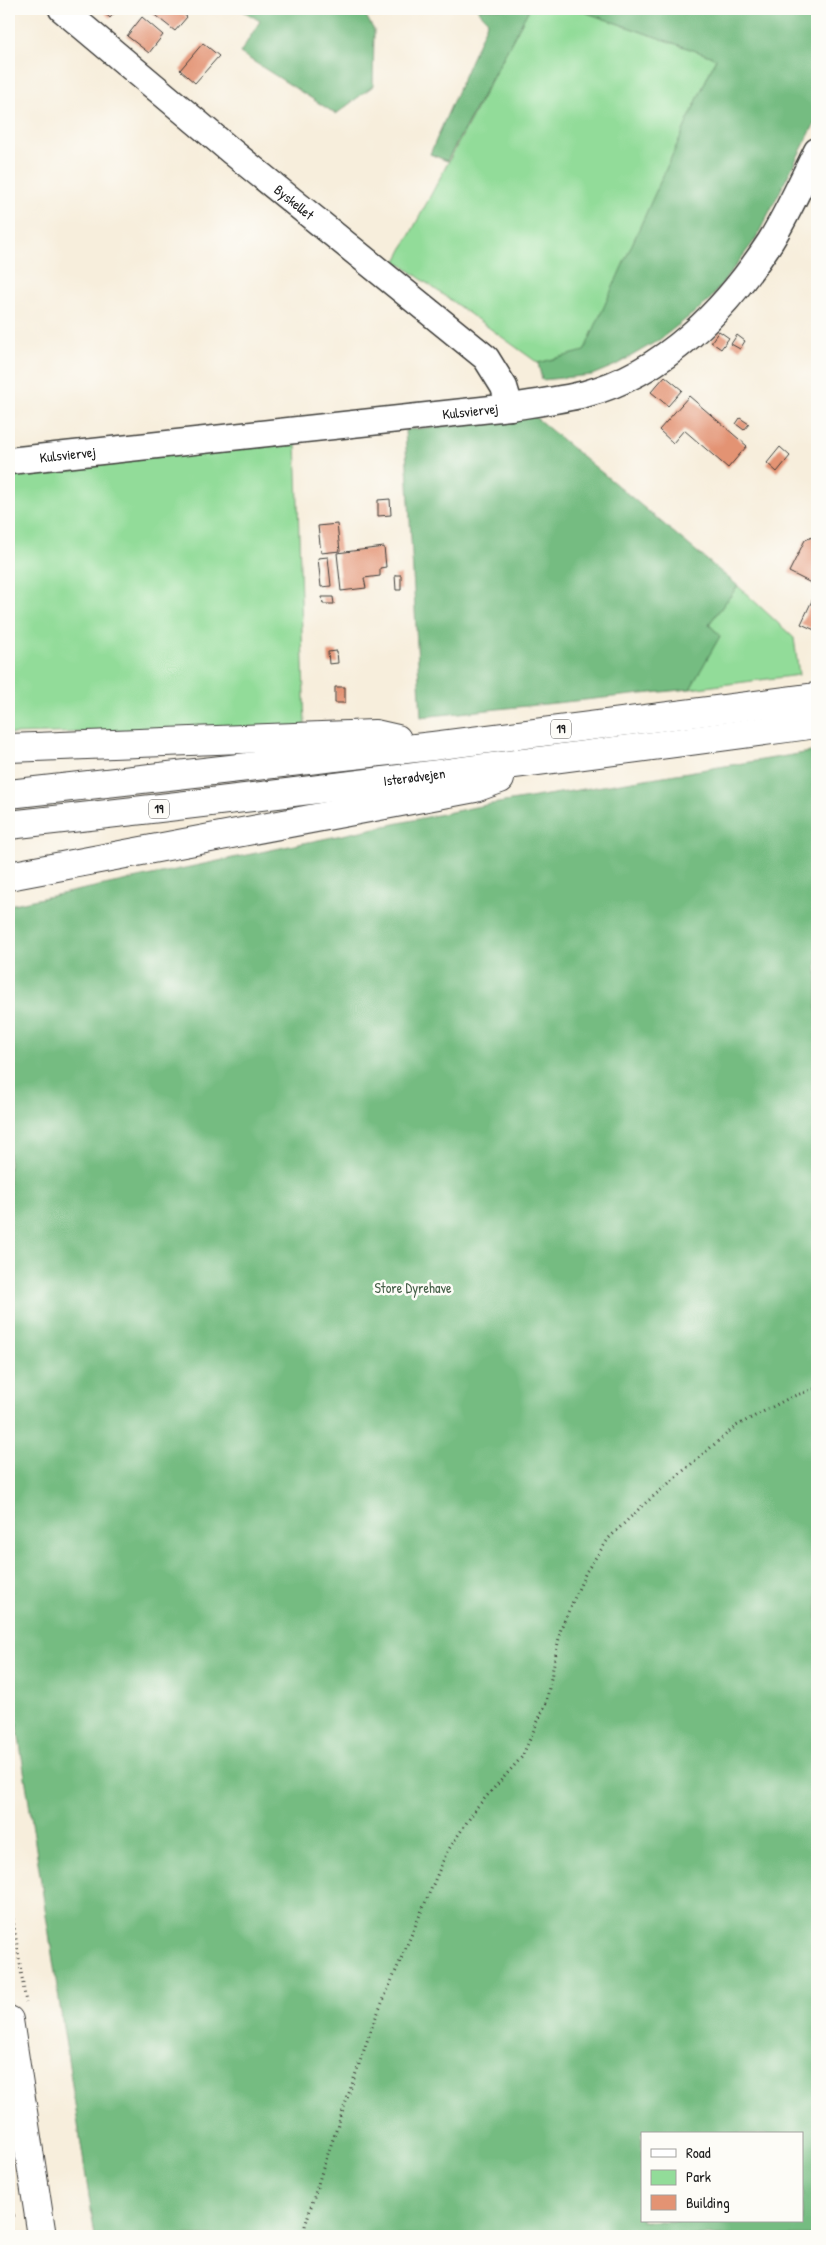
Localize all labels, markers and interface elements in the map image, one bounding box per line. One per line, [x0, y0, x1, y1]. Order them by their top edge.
street label: Byskellet [270, 180, 318, 224]
street label: Kulsviervej [441, 398, 499, 423]
street label: Kulsviervej [39, 442, 97, 467]
road number: 19 [551, 720, 571, 739]
street label: Isterødvejen [382, 763, 446, 790]
road number: 19 [149, 800, 169, 819]
park label: Store Dyrehave [374, 1278, 452, 1298]
legend [641, 2132, 804, 2222]
text: Road [686, 2142, 711, 2163]
text: Park [686, 2166, 711, 2187]
text: Building [686, 2192, 730, 2213]

